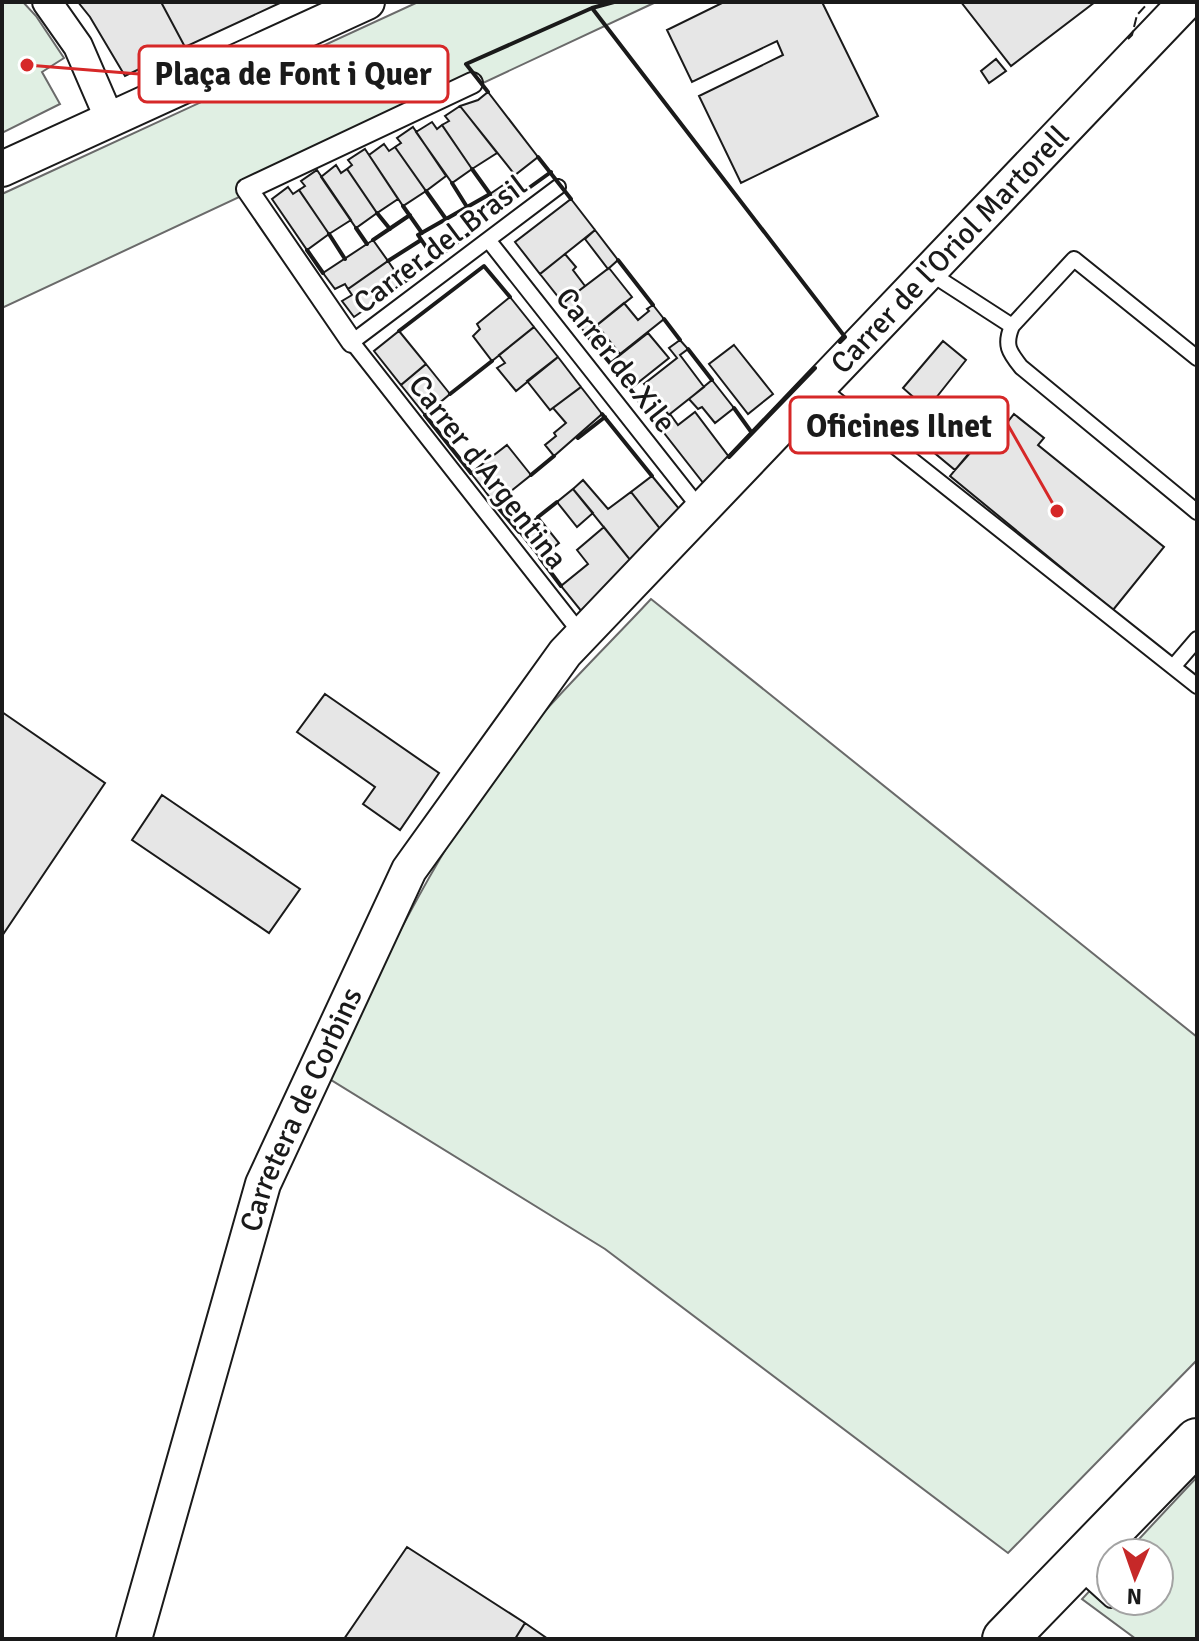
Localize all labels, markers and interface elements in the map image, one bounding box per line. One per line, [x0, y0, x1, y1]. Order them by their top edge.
callout: Plaça de Font i Quer [139, 46, 448, 102]
text: Plaça de Font i Quer [154, 55, 432, 94]
street label: Carrer de l'Oriol Martorell [823, 118, 1077, 382]
street label: Carrer del Brasil [346, 167, 534, 322]
street label: Carrer de Xile [547, 280, 684, 440]
street label: Carrer d'Argentina [400, 368, 575, 577]
callout: Oficines Ilnet [790, 397, 1008, 453]
text: Oficines Ilnet [806, 407, 992, 446]
street label: Carretera de Corbins [232, 982, 371, 1236]
north arrow [1095, 1537, 1175, 1617]
text: N [1126, 1583, 1142, 1610]

